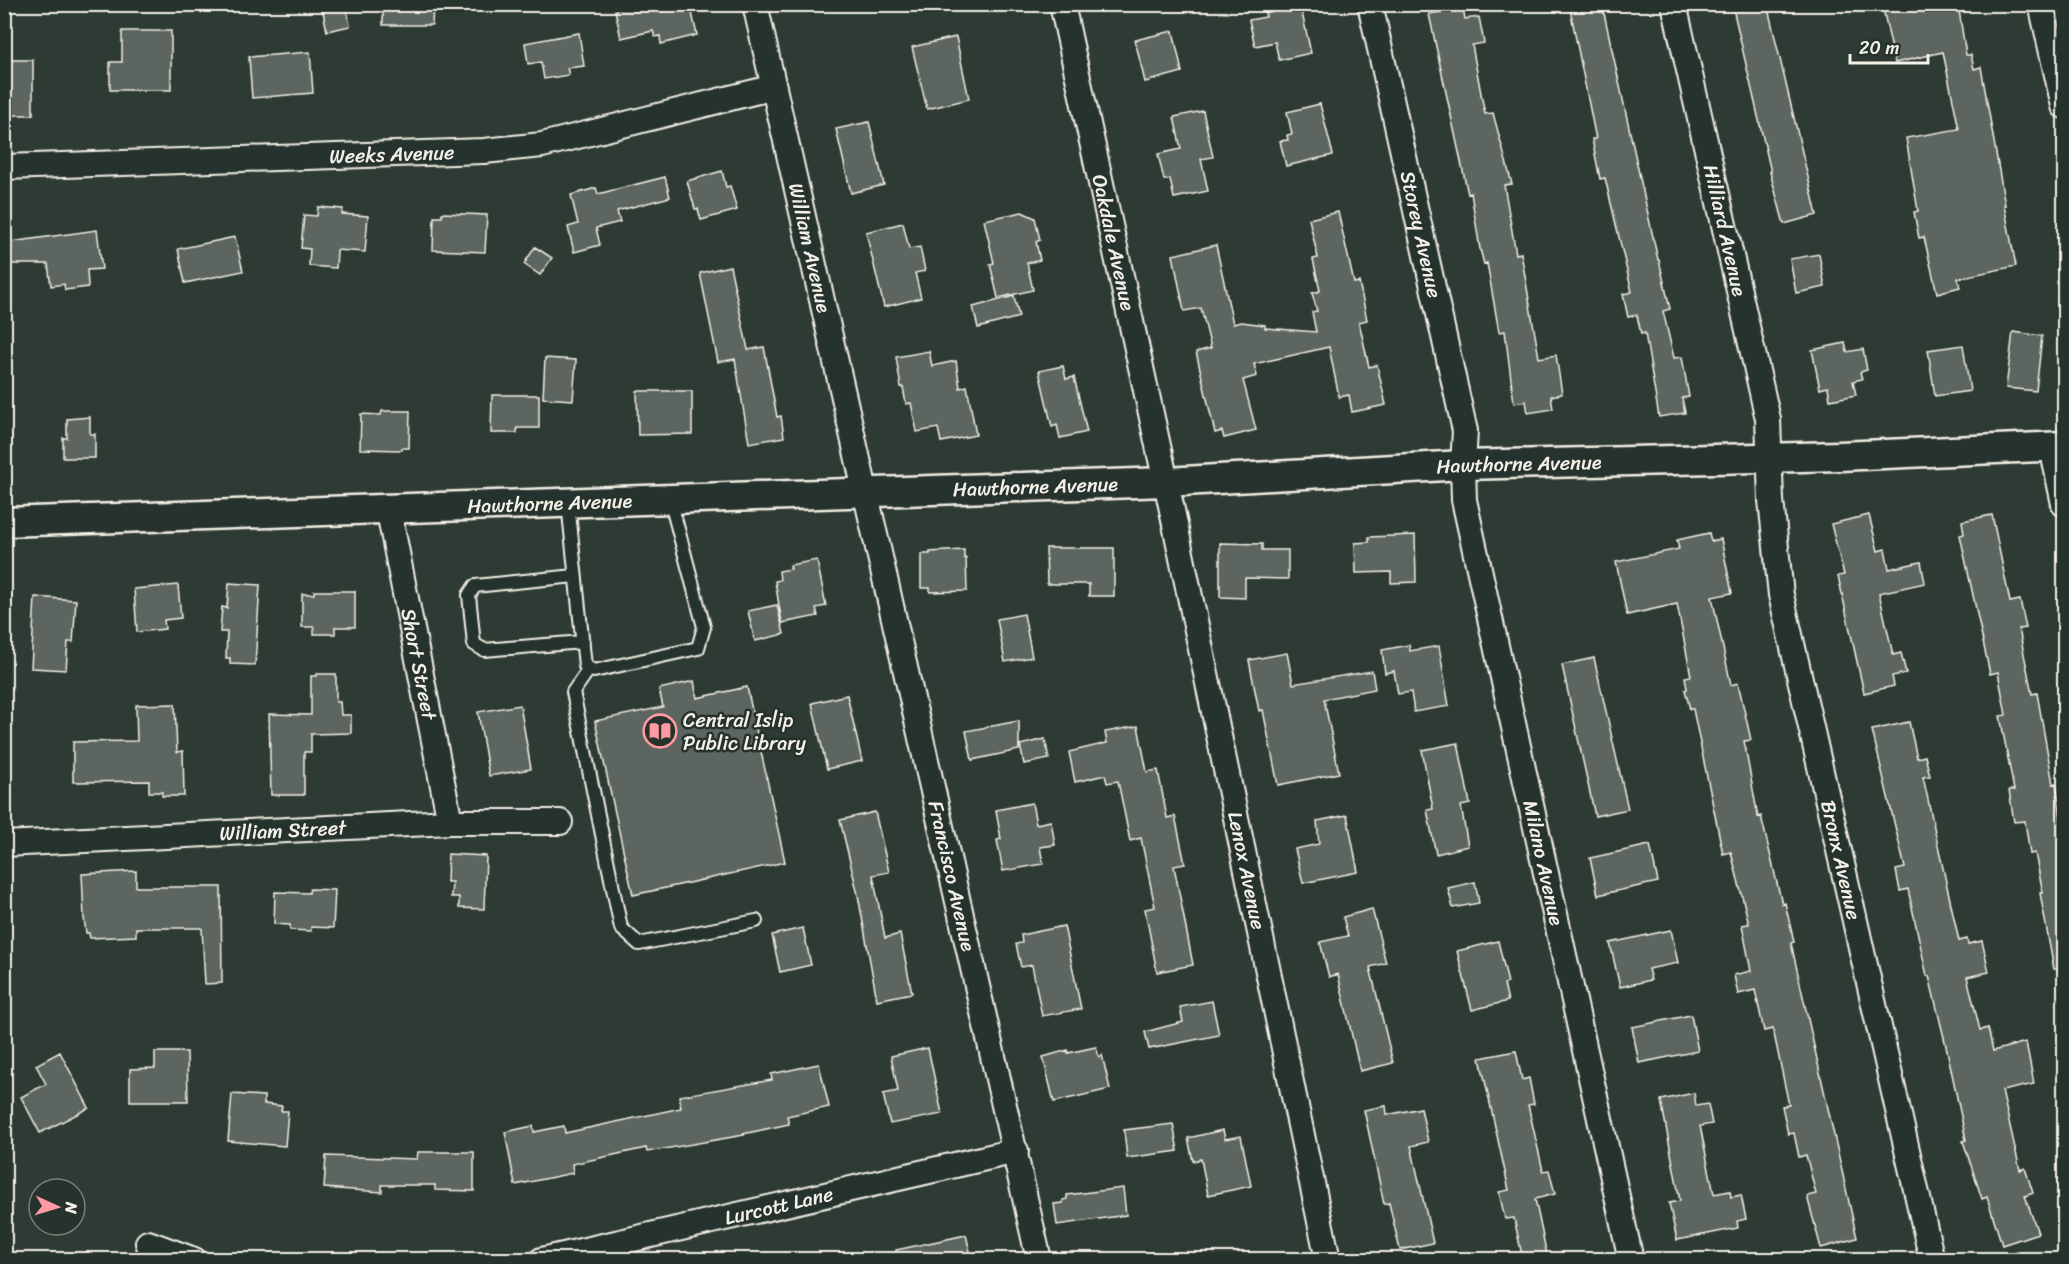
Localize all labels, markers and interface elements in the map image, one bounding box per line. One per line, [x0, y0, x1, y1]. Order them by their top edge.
scale bar [1850, 27, 1928, 65]
text: 20 m [1859, 32, 1899, 64]
street label: Weeks Avenue [329, 135, 455, 174]
street label: Hilliard Avenue [1693, 161, 1757, 300]
street label: Storey Avenue [1390, 167, 1452, 301]
street label: Oakdale Avenue [1082, 171, 1146, 314]
street label: William Avenue [778, 179, 842, 317]
street label: Hawthorne Avenue [1435, 444, 1602, 484]
street label: Hawthorne Avenue [952, 466, 1119, 507]
street label: Hawthorne Avenue [467, 483, 633, 524]
street label: Short Street [391, 605, 447, 724]
place label: Central Islip Public Library [683, 703, 806, 761]
library icon: Central Islip Public Library [642, 713, 678, 749]
street label: Francisco Avenue [918, 797, 986, 955]
street label: Milano Avenue [1513, 797, 1575, 929]
street label: Bronx Avenue [1811, 797, 1872, 923]
street label: Lenox Avenue [1218, 808, 1276, 933]
street label: William Street [219, 810, 348, 851]
street label: Lurcott Lane [721, 1176, 837, 1235]
north arrow [27, 1177, 87, 1237]
text: N [57, 1200, 86, 1215]

